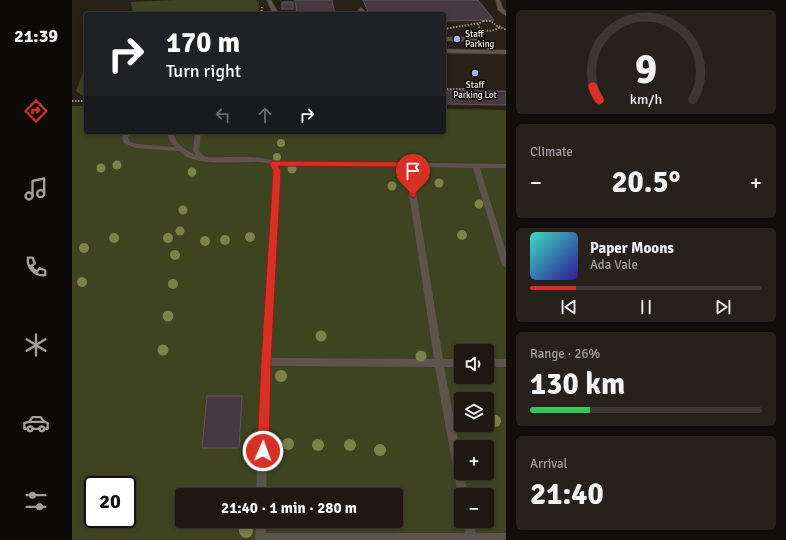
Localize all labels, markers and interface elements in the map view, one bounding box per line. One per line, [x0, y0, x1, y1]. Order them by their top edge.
text: 21:39 [14, 25, 58, 47]
text: 170 m [166, 26, 240, 60]
icon: right [100, 28, 152, 80]
place label: Staff Parking [465, 29, 495, 50]
marker: Staff Parking [452, 34, 462, 44]
text: 9 [635, 44, 657, 95]
text: Turn right [166, 60, 241, 82]
marker: Staff Parking Lot [470, 68, 480, 78]
place label: Staff Parking Lot [453, 80, 497, 101]
text: km/h [630, 91, 662, 108]
icon: directions [22, 97, 50, 125]
icon: left [212, 104, 234, 126]
icon: ahead [254, 104, 276, 126]
icon: right [296, 104, 318, 126]
text: Climate [530, 144, 573, 160]
pin [396, 154, 430, 195]
icon: arrive [402, 160, 424, 182]
text: 20.5° [611, 164, 681, 201]
text: − [530, 169, 542, 196]
text: + [750, 169, 762, 196]
icon: music [22, 175, 50, 203]
text: Paper Moons [590, 239, 674, 257]
icon: phone [22, 253, 50, 281]
text: Ada Vale [590, 257, 638, 273]
icon: previous [558, 296, 580, 318]
icon: pause [635, 296, 657, 318]
icon: next [712, 296, 734, 318]
icon: climate [22, 331, 50, 359]
map controls [454, 344, 494, 528]
button: sound [454, 344, 494, 384]
text: Range · 26% [530, 346, 600, 362]
text: 130 km [530, 366, 625, 403]
button: layers [454, 392, 494, 432]
icon: car [22, 409, 50, 437]
position arrow [242, 430, 284, 472]
button: + [454, 440, 494, 480]
text: Arrival [530, 456, 567, 472]
speed limit sign: 20 [84, 476, 136, 528]
text: 21:40 [530, 476, 604, 513]
icon: filters [22, 487, 50, 515]
button: − [454, 488, 494, 528]
text: 21:40 · 1 min · 280 m [221, 499, 357, 517]

